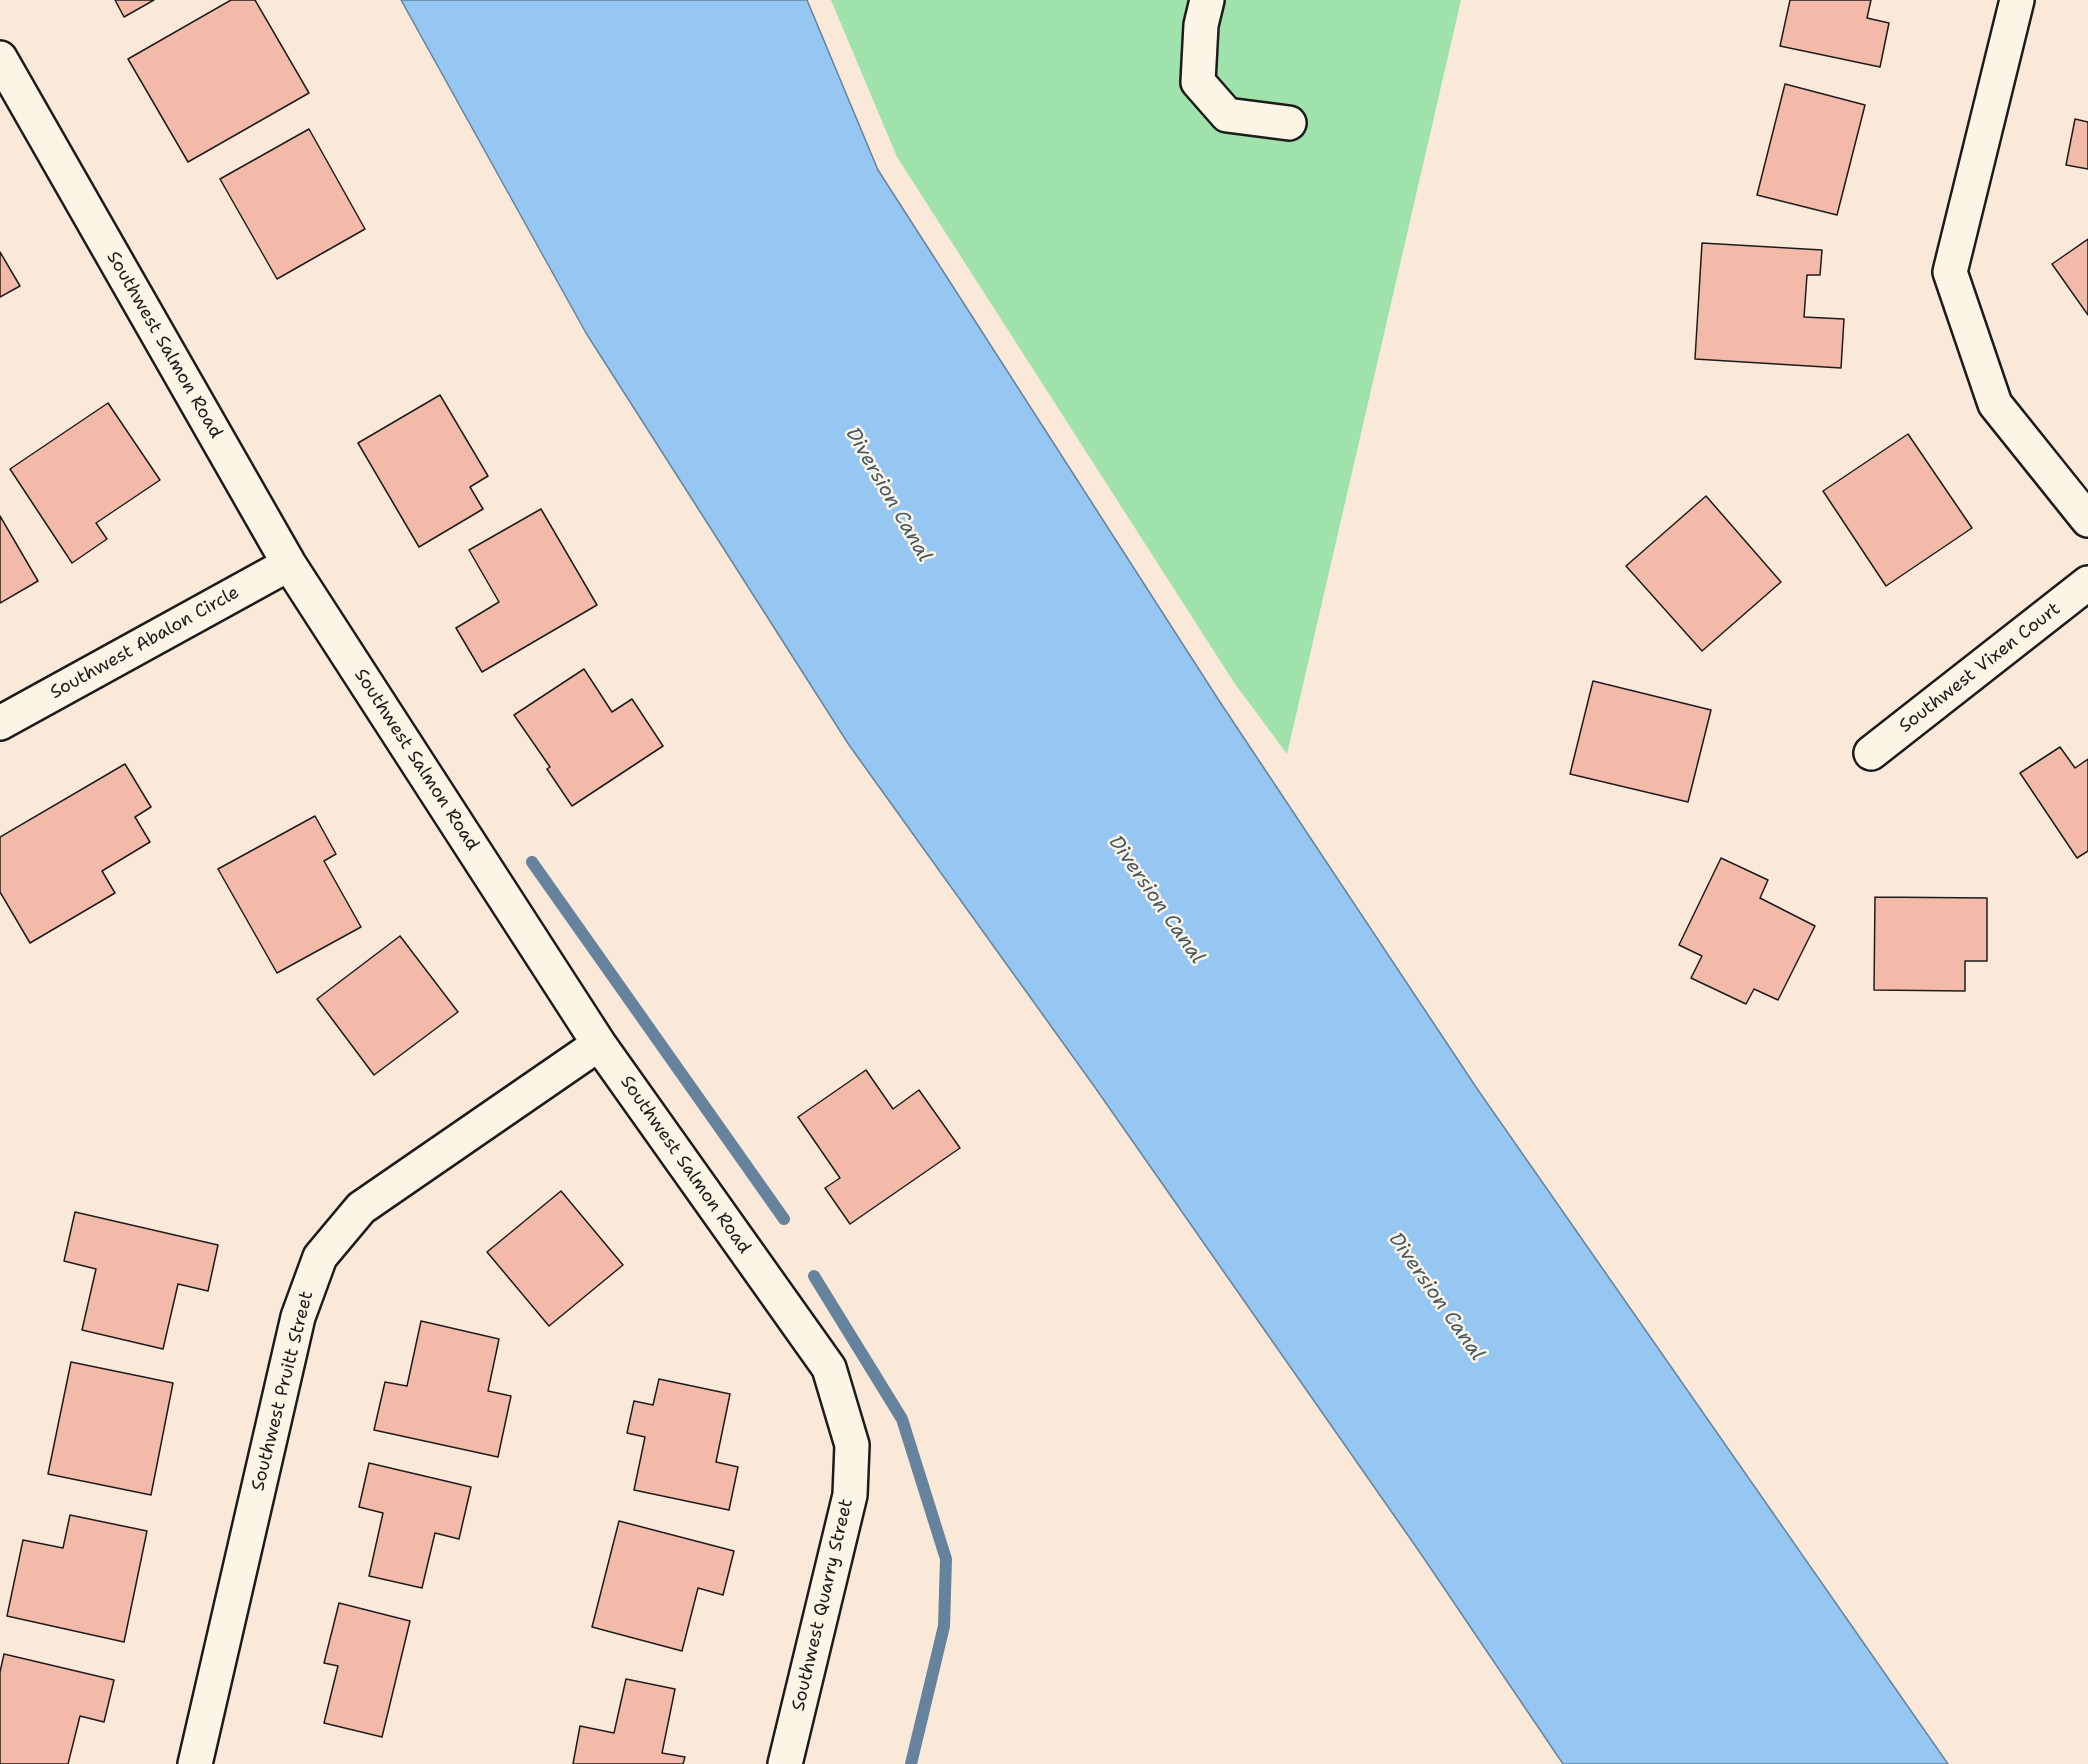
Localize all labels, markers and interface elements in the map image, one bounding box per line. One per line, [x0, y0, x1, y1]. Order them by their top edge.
street label: Southwest Salmon Road [102, 248, 226, 442]
water label: Diversion Canal [840, 424, 936, 566]
street label: Southwest Abalon Circle [47, 582, 243, 704]
street label: Southwest Vixen Court [1895, 598, 2065, 738]
street label: Southwest Salmon Road [349, 665, 483, 855]
water label: Diversion Canal [1103, 831, 1209, 969]
street label: Southwest Salmon Road [615, 1072, 755, 1258]
water label: Diversion Canal [1383, 1228, 1489, 1366]
street label: Southwest Pruitt Street [248, 1289, 318, 1493]
street label: Southwest Quarry Street [788, 1497, 858, 1713]

